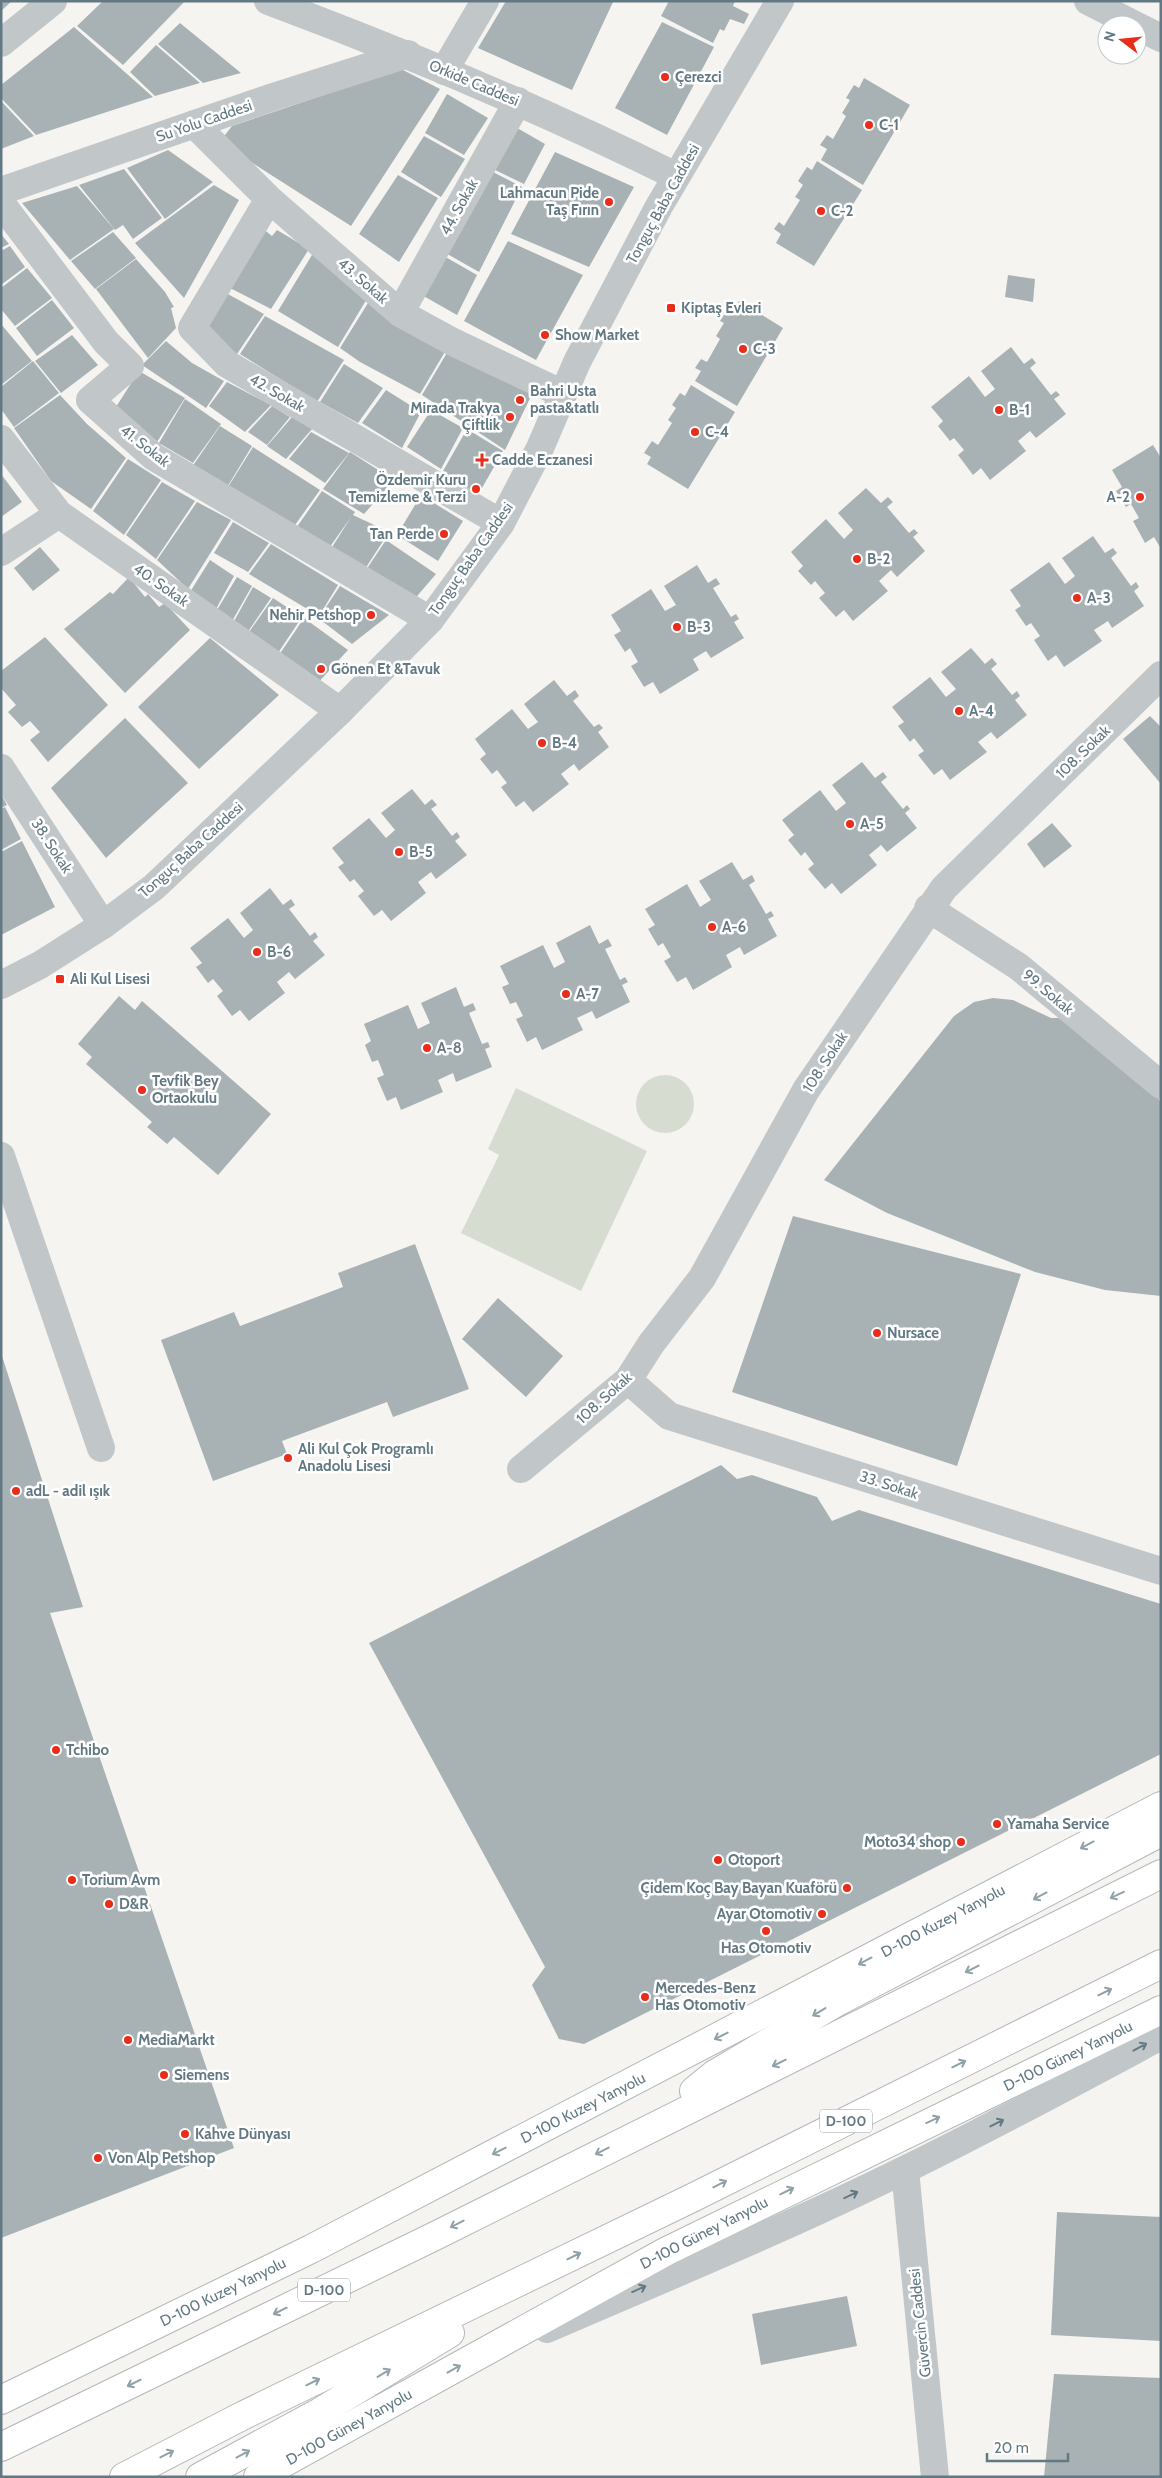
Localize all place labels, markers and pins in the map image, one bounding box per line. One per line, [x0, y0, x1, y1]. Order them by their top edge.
place label: Çerezci [675, 68, 722, 86]
marker: Çerezci [659, 71, 671, 83]
place label: C-1 [879, 116, 899, 134]
marker: C-1 [863, 119, 875, 131]
place label: Lahmacun Pide Taş Fırın [500, 184, 599, 219]
marker: Lahmacun Pide Taş Fırın [603, 196, 615, 208]
place label: C-2 [831, 202, 854, 220]
marker: C-2 [815, 205, 827, 217]
place label: Kiptaş Evleri [681, 299, 761, 317]
marker: Kiptaş Evleri [665, 302, 677, 314]
place label: Show Market [555, 326, 639, 344]
marker: Show Market [539, 329, 551, 341]
place label: C-3 [753, 340, 776, 358]
marker: C-3 [737, 343, 749, 355]
place label: Bahri Usta pasta&tatlı [530, 382, 599, 417]
marker: Bahri Usta pasta&tatlı [514, 394, 526, 406]
place label: Mirada Trakya Çiftlik [410, 399, 501, 434]
place label: B-1 [1009, 401, 1030, 419]
marker: B-1 [993, 404, 1005, 416]
marker: Mirada Trakya Çiftlik [504, 411, 516, 423]
place label: C-4 [705, 423, 729, 441]
marker: C-4 [689, 426, 701, 438]
place label: Cadde Eczanesi [492, 451, 593, 469]
marker: Cadde Eczanesi [476, 454, 488, 466]
place label: Özdemir Kuru Temizleme & Terzi [348, 470, 466, 506]
marker: Özdemir Kuru Temizleme & Terzi [470, 483, 482, 495]
place label: A-2 [1107, 488, 1130, 506]
marker: A-2 [1134, 491, 1146, 503]
place label: Tan Perde [370, 525, 434, 543]
marker: Tan Perde [438, 528, 450, 540]
place label: B-2 [867, 550, 890, 568]
marker: B-2 [851, 553, 863, 565]
place label: A-3 [1087, 589, 1111, 607]
marker: A-3 [1071, 592, 1083, 604]
place label: Nehir Petshop [269, 606, 361, 624]
marker: Nehir Petshop [365, 609, 377, 621]
place label: B-3 [687, 618, 711, 636]
marker: B-3 [671, 621, 683, 633]
place label: Gönen Et &Tavuk [331, 660, 441, 678]
marker: Gönen Et &Tavuk [315, 663, 327, 675]
place label: A-4 [969, 702, 994, 720]
marker: A-4 [953, 705, 965, 717]
place label: B-4 [552, 734, 577, 752]
marker: B-4 [536, 737, 548, 749]
place label: A-5 [860, 815, 884, 833]
marker: A-5 [844, 818, 856, 830]
place label: B-5 [409, 843, 433, 861]
marker: B-5 [393, 846, 405, 858]
place label: A-6 [722, 918, 746, 936]
marker: A-6 [706, 921, 718, 933]
place label: B-6 [267, 943, 291, 961]
marker: B-6 [251, 946, 263, 958]
place label: Ali Kul Lisesi [70, 970, 150, 988]
marker: Ali Kul Lisesi [54, 973, 66, 985]
place label: A-7 [576, 985, 599, 1003]
marker: A-7 [560, 988, 572, 1000]
place label: A-8 [437, 1039, 462, 1057]
marker: A-8 [421, 1042, 433, 1054]
place label: Tevfik Bey Ortaokulu [152, 1072, 220, 1107]
marker: Tevfik Bey Ortaokulu [136, 1084, 148, 1096]
place label: Nursace [887, 1324, 939, 1342]
marker: Nursace [871, 1327, 883, 1339]
place label: Ali Kul Çok Programlı Anadolu Lisesi [298, 1440, 434, 1475]
marker: Ali Kul Çok Programlı Anadolu Lisesi [282, 1452, 294, 1464]
place label: adL - adil ışık [26, 1482, 111, 1500]
marker: adL - adil ışık [10, 1485, 22, 1497]
place label: Tchibo [66, 1741, 109, 1759]
marker: Tchibo [50, 1744, 62, 1756]
place label: Yamaha Service [1006, 1815, 1109, 1833]
marker: Yamaha Service [991, 1818, 1003, 1830]
place label: Moto34 shop [864, 1833, 951, 1851]
marker: Moto34 shop [955, 1836, 967, 1848]
place label: Otoport [728, 1851, 780, 1869]
marker: Otoport [712, 1854, 724, 1866]
place label: Torium Avm [82, 1871, 160, 1889]
marker: Torium Avm [66, 1874, 78, 1886]
place label: Çidem Koç Bay Bayan Kuaförü [641, 1879, 837, 1897]
marker: Çidem Koç Bay Bayan Kuaförü [841, 1882, 853, 1894]
place label: D&R [119, 1895, 149, 1913]
marker: D&R [103, 1898, 115, 1910]
place label: Ayar Otomotiv [717, 1905, 813, 1923]
marker: Ayar Otomotiv [816, 1908, 828, 1920]
marker: Has Otomotiv [760, 1925, 772, 1937]
place label: Has Otomotiv [721, 1939, 812, 1957]
place label: Mercedes-Benz Has Otomotiv [655, 1979, 756, 2014]
marker: Mercedes-Benz Has Otomotiv [639, 1991, 651, 2003]
place label: MediaMarkt [138, 2031, 215, 2049]
marker: MediaMarkt [122, 2034, 134, 2046]
place label: Siemens [174, 2066, 229, 2084]
marker: Siemens [158, 2069, 170, 2081]
place label: Kahve Dünyası [195, 2125, 291, 2143]
marker: Kahve Dünyası [179, 2128, 191, 2140]
place label: Von Alp Petshop [108, 2149, 216, 2167]
marker: Von Alp Petshop [92, 2152, 104, 2164]

